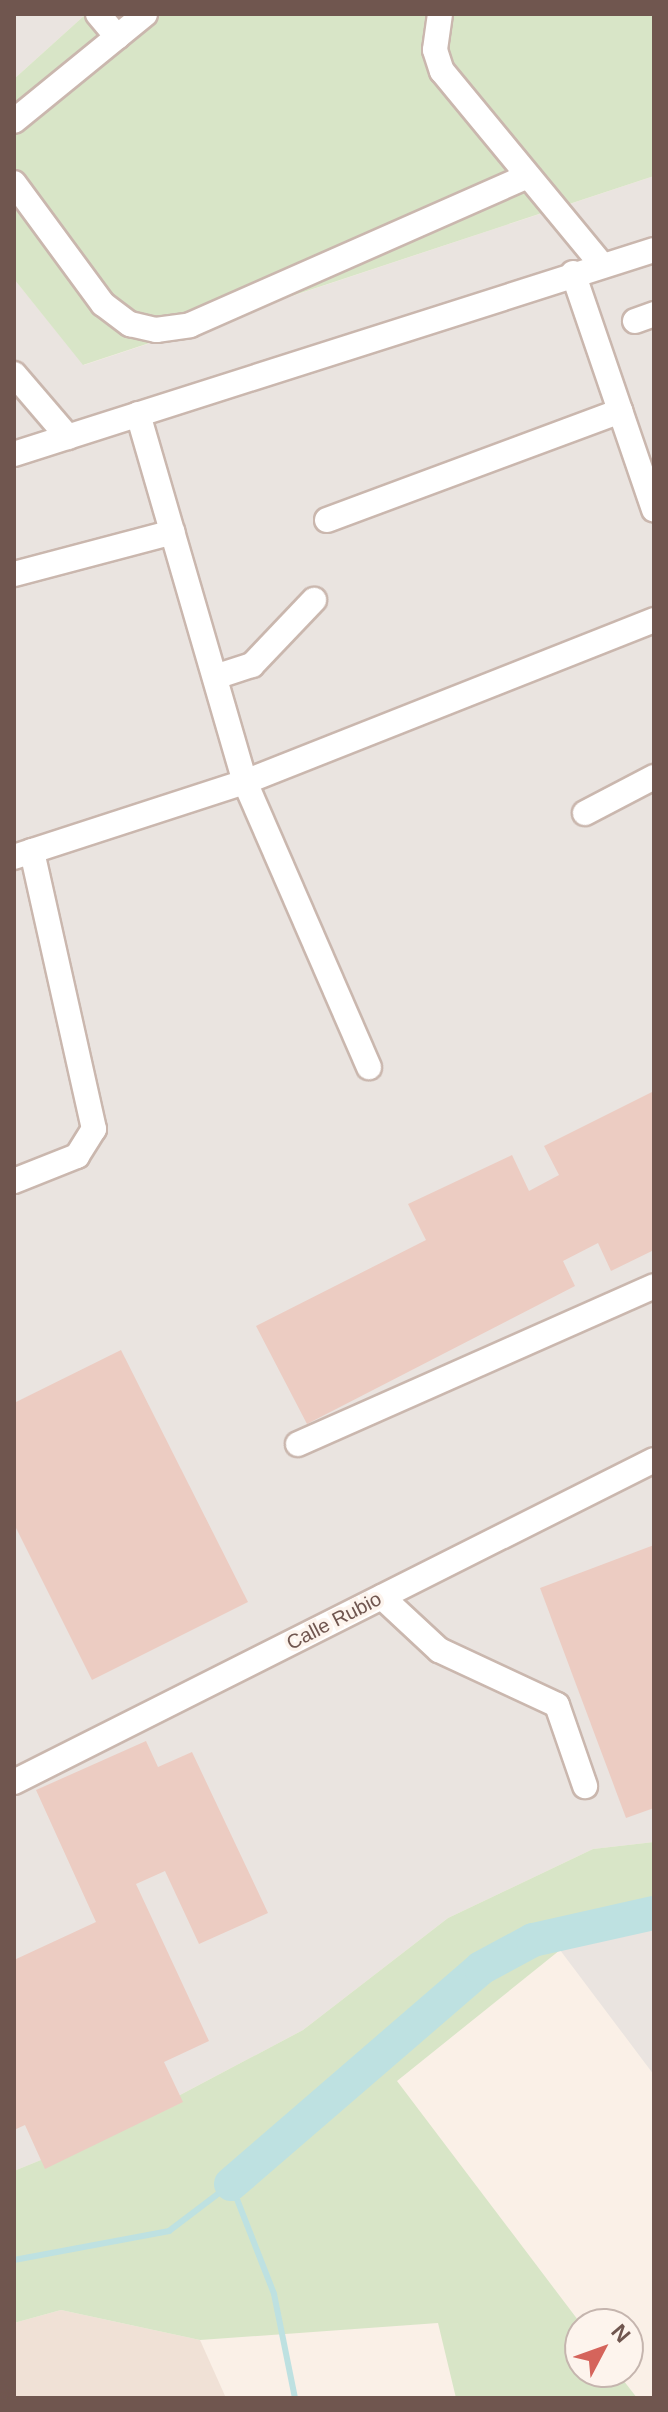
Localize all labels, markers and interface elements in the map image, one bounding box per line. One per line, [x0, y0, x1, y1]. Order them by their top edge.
street label: Calle Rubio [282, 1587, 386, 1655]
north arrow [564, 2308, 644, 2388]
text: N [606, 2319, 636, 2347]

